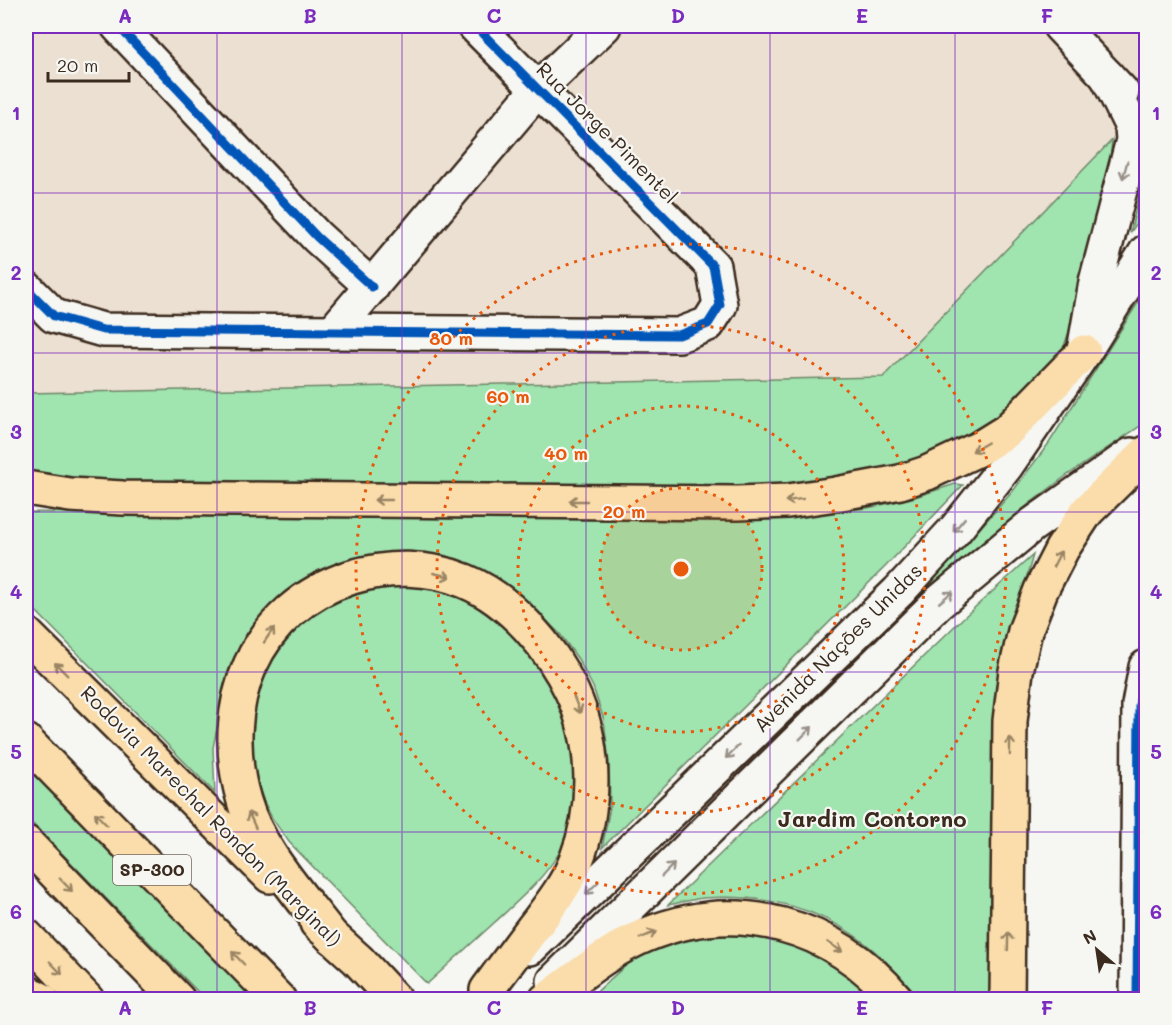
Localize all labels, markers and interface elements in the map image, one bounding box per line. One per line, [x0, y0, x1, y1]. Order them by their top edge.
text: A [118, 2, 132, 28]
text: B [303, 2, 317, 28]
text: C [487, 2, 502, 28]
text: D [671, 2, 685, 28]
text: E [856, 2, 868, 28]
text: F [1041, 2, 1054, 28]
scale bar [48, 45, 129, 83]
text: 20 m [57, 53, 98, 77]
street label: Rua Jorge Pimentel [531, 56, 684, 209]
text: 1 [12, 99, 20, 125]
text: 1 [1152, 99, 1160, 125]
one-way arrow [1119, 160, 1131, 179]
text: 2 [10, 259, 22, 285]
text: 2 [1150, 259, 1162, 285]
text: 80 m [429, 326, 473, 350]
text: 60 m [486, 384, 530, 408]
text: 3 [10, 418, 22, 444]
text: 3 [1150, 418, 1162, 444]
text: 40 m [544, 441, 588, 465]
one-way arrow [972, 442, 989, 454]
one-way arrow [373, 494, 393, 506]
one-way arrow [568, 495, 588, 507]
one-way arrow [784, 495, 804, 506]
text: 20 m [603, 499, 645, 523]
one-way arrow [952, 517, 965, 533]
one-way arrow [1051, 551, 1063, 569]
street label: Avenida Nações Unidas [747, 557, 927, 737]
centre of rings [671, 559, 691, 579]
one-way arrow [432, 570, 451, 581]
text: 4 [10, 578, 23, 604]
text: 4 [1150, 578, 1163, 604]
one-way arrow [938, 590, 953, 604]
one-way arrow [262, 626, 275, 643]
one-way arrow [54, 662, 69, 677]
street label: Rodovia Marechal Rondon (Marginal) [76, 679, 348, 951]
one-way arrow [572, 695, 583, 714]
one-way arrow [799, 726, 814, 741]
one-way arrow [1004, 737, 1016, 757]
text: 5 [10, 738, 22, 764]
text: 5 [1150, 738, 1162, 764]
one-way arrow [725, 745, 740, 760]
district label: Jardim Contorno [777, 804, 967, 833]
one-way arrow [94, 811, 109, 826]
one-way arrow [246, 811, 257, 829]
road number: SP-300 [113, 855, 191, 885]
one-way arrow [660, 863, 675, 877]
one-way arrow [59, 877, 74, 892]
one-way arrow [585, 881, 600, 895]
text: 6 [10, 898, 22, 924]
text: 6 [1150, 898, 1162, 924]
north arrow [1067, 920, 1127, 980]
text: N [1079, 924, 1100, 949]
one-way arrow [639, 928, 657, 940]
one-way arrow [1002, 932, 1014, 952]
one-way arrow [826, 941, 843, 953]
one-way arrow [231, 950, 245, 965]
one-way arrow [49, 960, 64, 975]
text: A [118, 994, 132, 1020]
text: B [303, 994, 317, 1020]
text: C [487, 994, 502, 1020]
text: D [671, 994, 685, 1020]
text: E [856, 994, 868, 1020]
text: F [1041, 994, 1054, 1020]

